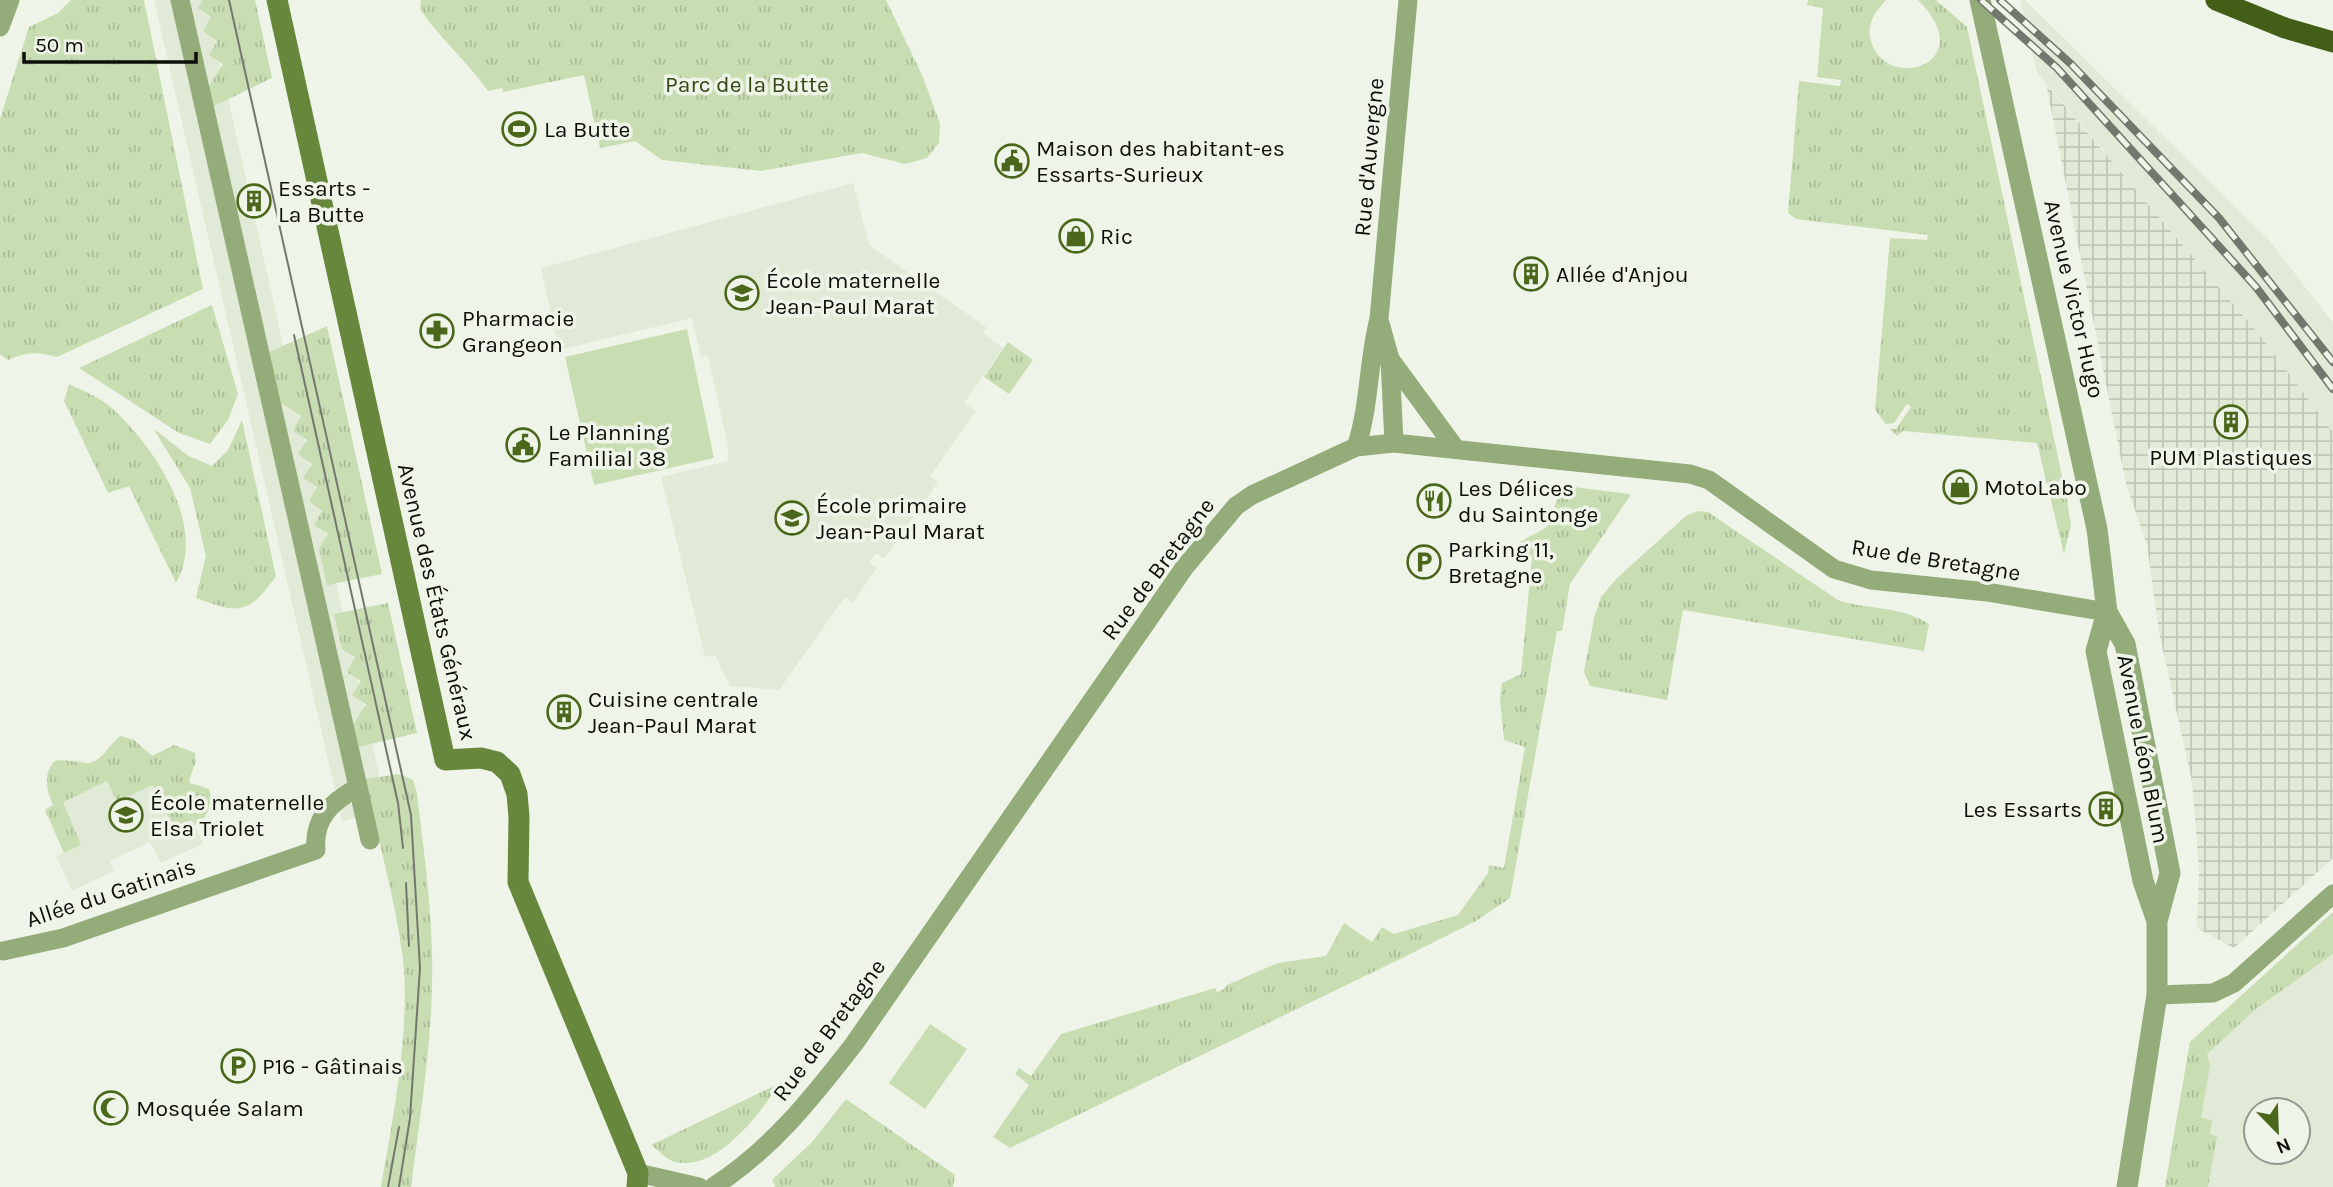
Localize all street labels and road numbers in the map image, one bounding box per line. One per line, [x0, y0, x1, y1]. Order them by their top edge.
street label: Rue d'Auvergne [1349, 77, 1389, 237]
street label: Avenue Victor Hugo [2038, 197, 2110, 401]
street label: Avenue des États Généraux [392, 461, 482, 743]
street label: Rue de Bretagne [1096, 493, 1220, 645]
street label: Rue de Bretagne [1850, 533, 2022, 587]
street label: Avenue Léon Blum [2111, 652, 2175, 846]
street label: Allée du Gatinais [23, 853, 199, 933]
street label: Rue de Bretagne [767, 954, 891, 1106]

